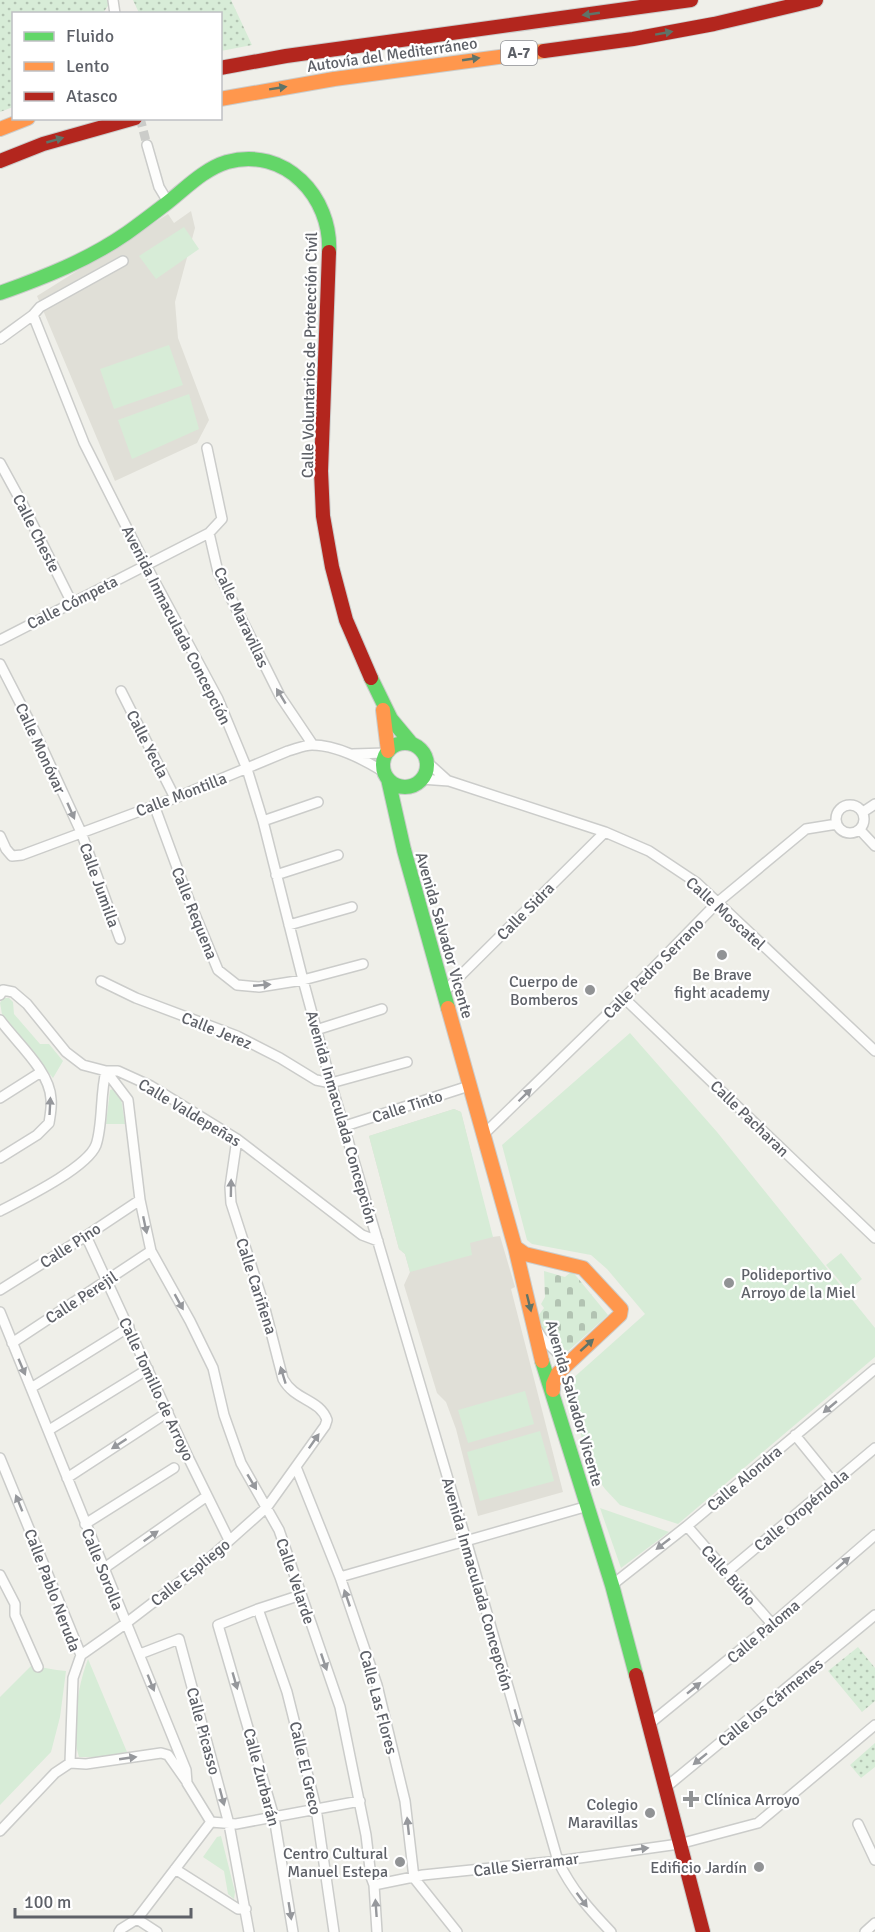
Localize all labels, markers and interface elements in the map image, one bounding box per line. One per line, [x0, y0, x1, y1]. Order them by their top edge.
one-way arrow [582, 10, 601, 19]
legend [12, 12, 222, 120]
text: Fluido [66, 25, 114, 47]
one-way arrow [655, 28, 674, 37]
street label: Autovía del Mediterráneo [306, 33, 479, 77]
road number: A-7 [501, 41, 537, 65]
text: Lento [66, 55, 109, 77]
one-way arrow [461, 55, 480, 64]
one-way arrow [269, 83, 288, 92]
text: Atasco [66, 85, 118, 107]
one-way arrow [46, 135, 64, 145]
street label: Calle Voluntarios de Protección Civíl [298, 231, 322, 478]
street label: Calle Cheste [8, 491, 64, 576]
street label: Avenida Inmaculada Concepción [117, 523, 235, 728]
street label: Calle Maravillas [209, 564, 273, 671]
street label: Calle Cómpeta [24, 571, 121, 634]
one-way arrow [276, 687, 286, 704]
street label: Calle Monóvar [10, 700, 70, 797]
street label: Calle Yecla [121, 707, 173, 782]
street label: Calle Montilla [133, 768, 230, 821]
one-way arrow [67, 803, 76, 820]
street label: Calle Jumilla [75, 840, 124, 930]
street label: Avenida Salvador Vicente [411, 850, 477, 1021]
street label: Calle Requena [167, 864, 222, 962]
street label: Calle Moscatel [681, 873, 769, 955]
street label: Calle Sidra [493, 879, 559, 945]
street label: Calle Pedro Serrano [599, 914, 708, 1023]
marker: Be Brave fight academy [715, 948, 729, 962]
place label: Be Brave fight academy [674, 965, 770, 1003]
place label: Cuerpo de Bomberos [509, 972, 578, 1010]
one-way arrow [253, 980, 272, 990]
marker: Cuerpo de Bomberos [583, 983, 597, 997]
street label: Calle Jerez [178, 1008, 255, 1054]
street label: Avenida Inmaculada Concepción [301, 1008, 381, 1226]
street label: Calle Valdepeñas [134, 1074, 244, 1151]
street label: Calle Pacharan [706, 1076, 793, 1161]
street label: Calle Tinto [370, 1086, 445, 1128]
one-way arrow [517, 1088, 531, 1102]
one-way arrow [46, 1096, 55, 1115]
one-way arrow [226, 1179, 236, 1198]
one-way arrow [141, 1216, 150, 1235]
street label: Calle Pino [36, 1219, 105, 1273]
street label: Calle Cariñena [231, 1236, 281, 1337]
place label: Polideportivo Arroyo de la Miel [741, 1265, 856, 1303]
street label: Calle Perejil [42, 1267, 122, 1329]
marker: Polideportivo Arroyo de la Miel [722, 1276, 736, 1290]
one-way arrow [174, 1294, 185, 1310]
one-way arrow [525, 1294, 535, 1312]
street label: Calle Tomillo de Arroyo [114, 1314, 198, 1464]
street label: Avenida Salvador Vicente [541, 1318, 607, 1489]
one-way arrow [579, 1339, 593, 1353]
one-way arrow [18, 1358, 27, 1376]
one-way arrow [278, 1366, 288, 1384]
one-way arrow [822, 1400, 838, 1413]
one-way arrow [308, 1434, 320, 1450]
one-way arrow [111, 1438, 127, 1449]
street label: Calle Alondra [703, 1442, 786, 1516]
street label: Calle Oropéndola [750, 1465, 853, 1556]
one-way arrow [246, 1474, 257, 1490]
street label: Avenida Inmaculada Concepción [437, 1475, 517, 1693]
one-way arrow [14, 1494, 24, 1512]
street label: Calle Sorolla [77, 1525, 128, 1613]
street label: Calle Pablo Neruda [19, 1526, 85, 1655]
one-way arrow [142, 1530, 158, 1542]
street label: Calle Espliego [147, 1535, 234, 1611]
street label: Calle Velarde [271, 1536, 319, 1627]
one-way arrow [656, 1538, 671, 1550]
street label: Calle Búho [697, 1541, 760, 1610]
one-way arrow [835, 1557, 850, 1570]
one-way arrow [342, 1589, 352, 1607]
street label: Calle Paloma [723, 1596, 804, 1668]
street label: Calle Las Flores [355, 1648, 402, 1756]
one-way arrow [320, 1653, 330, 1671]
street label: Calle los Cármenes [714, 1654, 827, 1751]
one-way arrow [231, 1672, 240, 1690]
one-way arrow [147, 1674, 156, 1692]
one-way arrow [686, 1682, 702, 1695]
street label: Calle Picasso [182, 1685, 224, 1777]
one-way arrow [513, 1709, 522, 1727]
street label: Calle El Greco [285, 1720, 325, 1817]
street label: Calle Zurbarán [238, 1726, 284, 1828]
one-way arrow [693, 1752, 708, 1765]
one-way arrow [118, 1754, 137, 1763]
one-way arrow [218, 1788, 227, 1806]
marker: Clínica Arroyo [682, 1790, 700, 1808]
place label: Clínica Arroyo [704, 1790, 800, 1810]
place label: Colegio Maravillas [568, 1795, 638, 1833]
marker: Colegio Maravillas [643, 1806, 657, 1820]
one-way arrow [403, 1817, 413, 1836]
place label: Centro Cultural Manuel Estepa [283, 1844, 388, 1882]
one-way arrow [631, 1845, 650, 1854]
street label: Calle Sierramar [472, 1849, 580, 1881]
marker: Centro Cultural Manuel Estepa [393, 1855, 407, 1869]
place label: Edificio Jardín [650, 1858, 747, 1878]
marker: Edificio Jardín [752, 1860, 766, 1874]
scale bar [15, 1881, 190, 1919]
text: 100 m [24, 1891, 71, 1913]
one-way arrow [575, 1892, 587, 1907]
one-way arrow [371, 1899, 380, 1918]
one-way arrow [286, 1902, 295, 1921]

